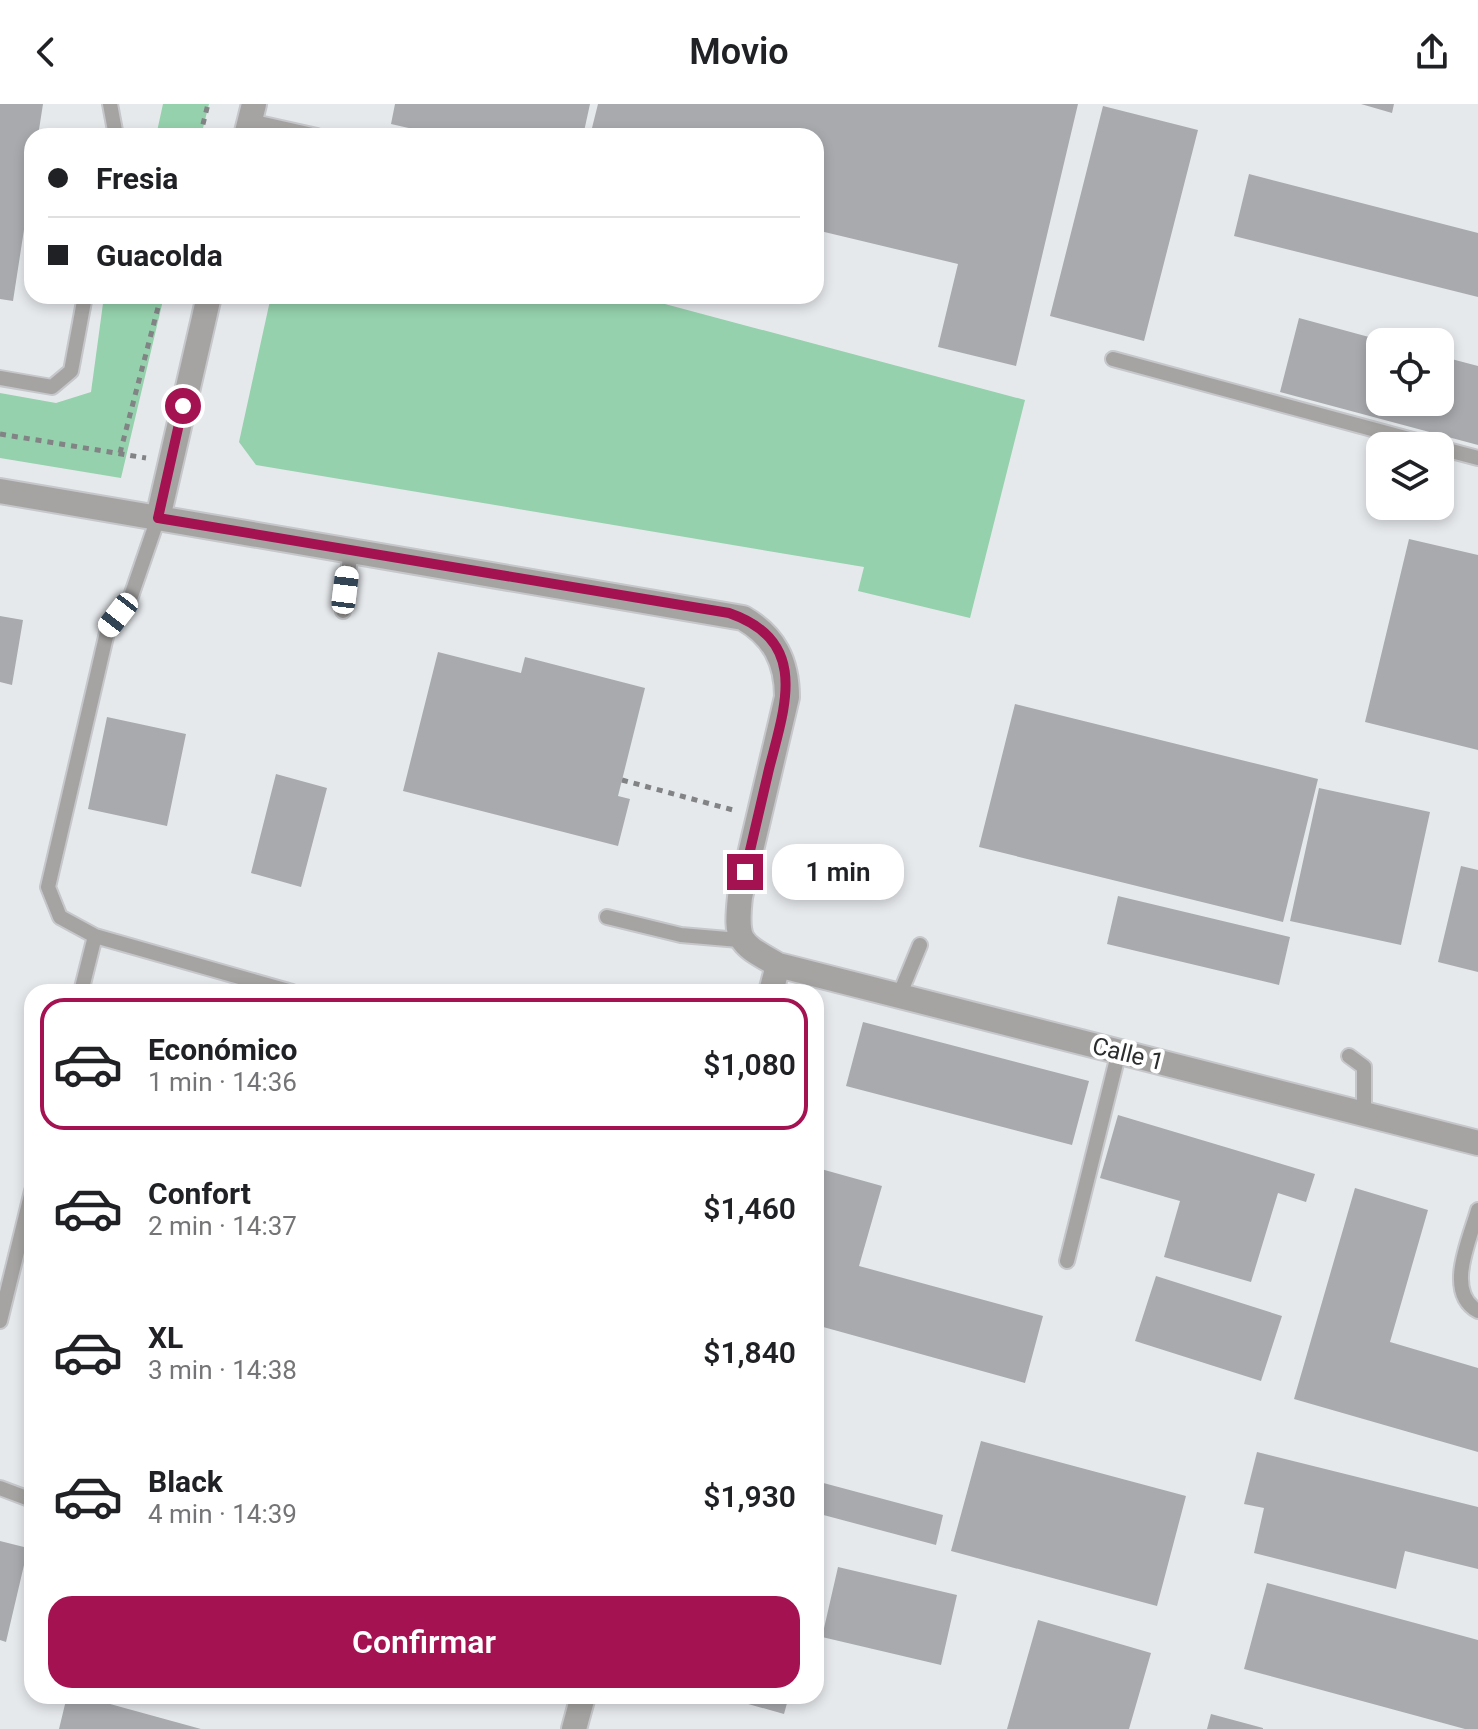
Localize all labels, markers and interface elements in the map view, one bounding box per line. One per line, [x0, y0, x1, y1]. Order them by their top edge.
icon: back [24, 30, 68, 74]
icon: share [1410, 30, 1454, 74]
text: Movio [689, 31, 789, 73]
text: Fresia [96, 161, 178, 196]
text: Guacolda [96, 238, 223, 273]
map controls [1366, 328, 1454, 520]
button: locate [1366, 328, 1454, 416]
route start [165, 388, 201, 424]
button: layers [1366, 432, 1454, 520]
car [330, 565, 360, 615]
car [94, 589, 142, 641]
callout: 1 min [773, 844, 905, 900]
route end [727, 854, 763, 890]
text: 1 min [805, 857, 871, 887]
icon: car [52, 1028, 124, 1100]
text: Económico [148, 1032, 297, 1067]
street label: Calle 1 [1089, 1032, 1167, 1076]
text: $1,080 [703, 1047, 796, 1082]
text: 1 min · 14:36 [148, 1067, 297, 1097]
icon: car [52, 1172, 124, 1244]
text: Confort [148, 1176, 251, 1211]
text: $1,460 [703, 1191, 796, 1226]
text: 2 min · 14:37 [148, 1211, 297, 1241]
icon: car [52, 1316, 124, 1388]
text: XL [148, 1320, 183, 1355]
text: $1,840 [703, 1335, 796, 1370]
text: 3 min · 14:38 [148, 1355, 297, 1385]
icon: car [52, 1460, 124, 1532]
text: Black [148, 1464, 223, 1499]
text: $1,930 [703, 1479, 796, 1514]
text: 4 min · 14:39 [148, 1499, 297, 1529]
button: Confirmar [48, 1596, 800, 1688]

